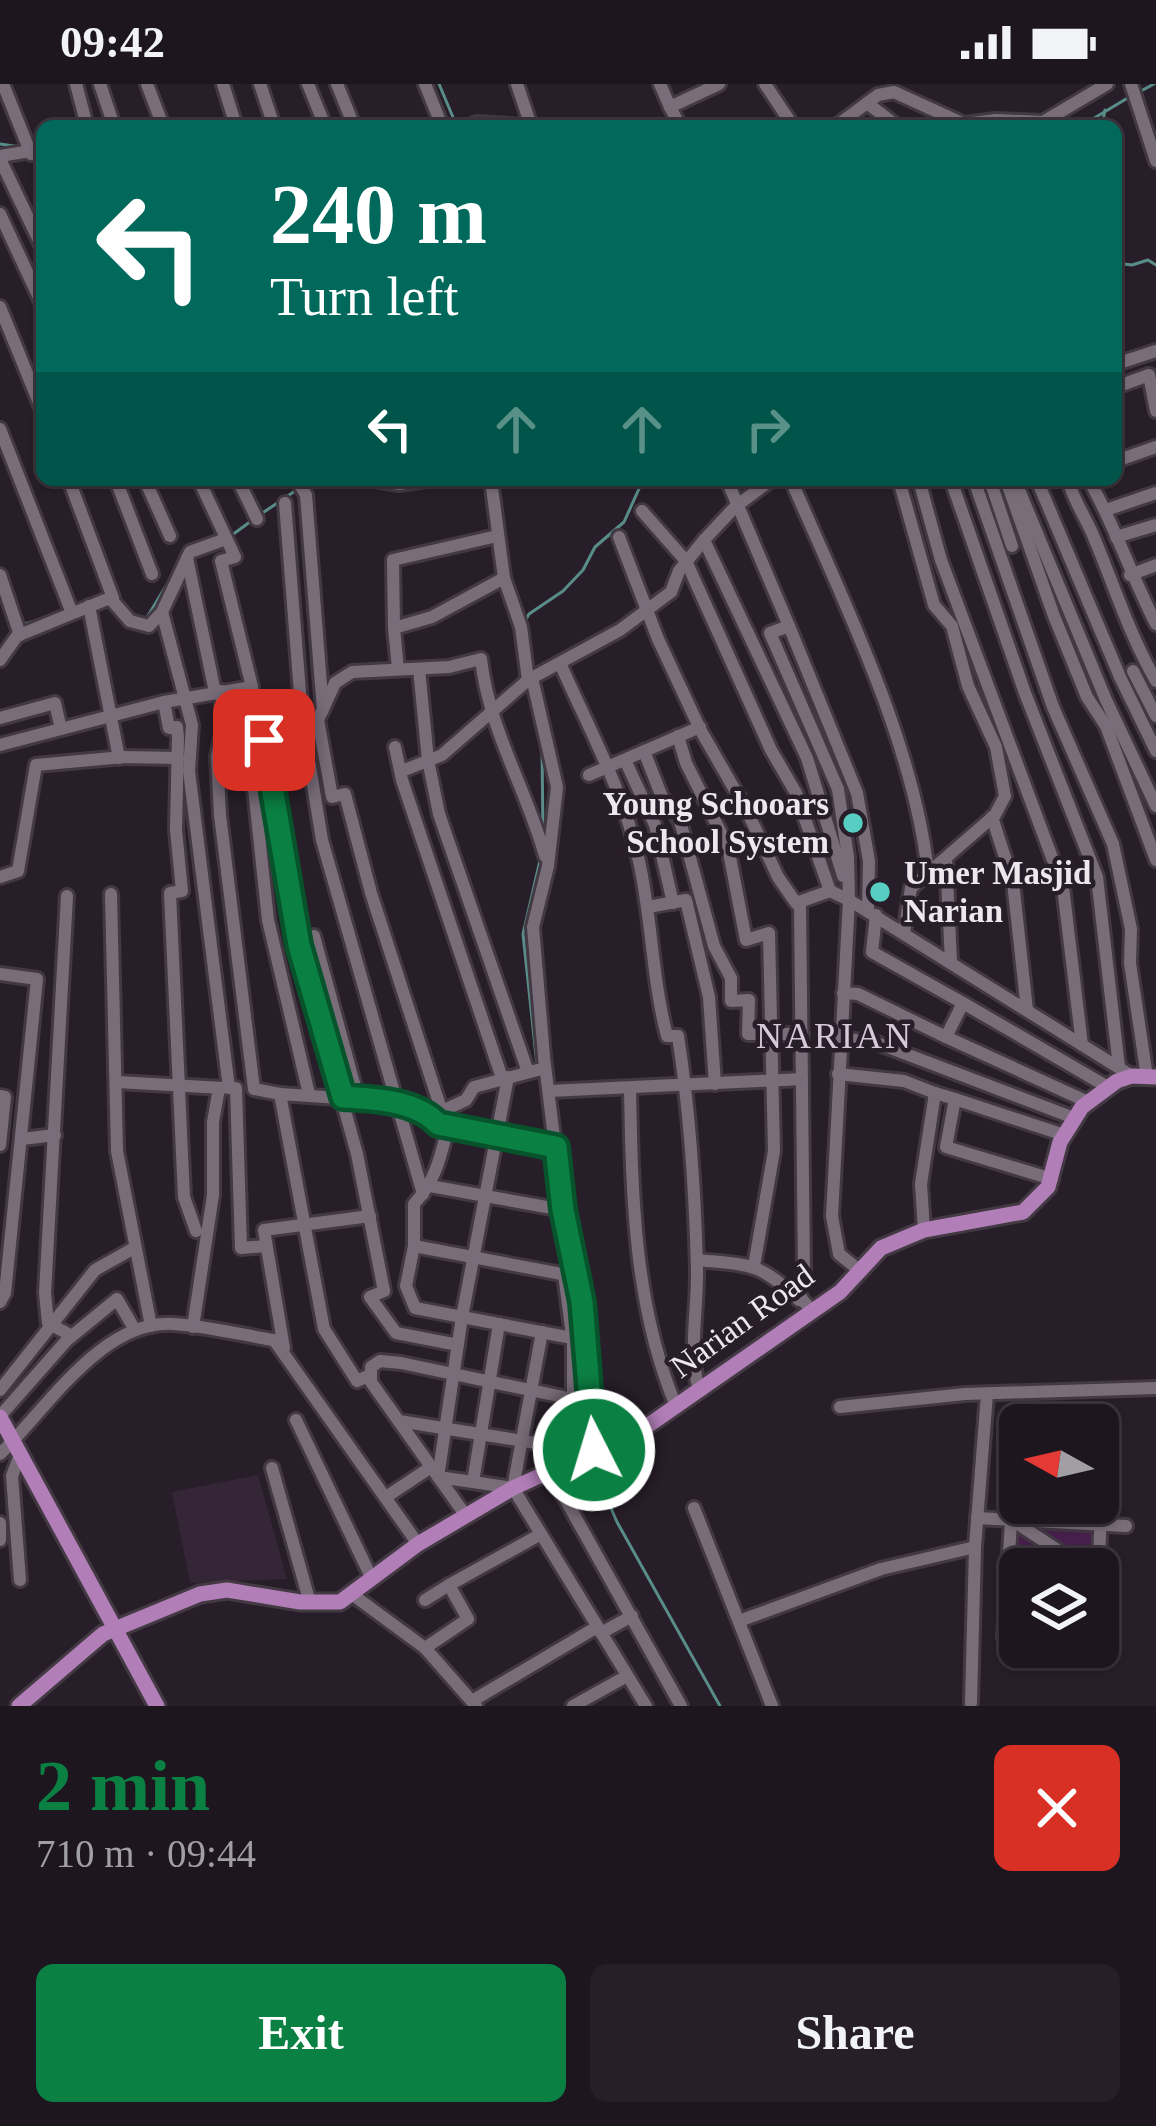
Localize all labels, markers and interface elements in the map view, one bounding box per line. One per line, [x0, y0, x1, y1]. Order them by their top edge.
text: 09:42 [60, 17, 165, 67]
icon: left [72, 168, 228, 324]
text: 240 m [270, 168, 487, 261]
text: Turn left [270, 267, 459, 327]
icon: left [357, 396, 423, 462]
icon: ahead [483, 396, 549, 462]
icon: ahead [609, 396, 675, 462]
icon: right [735, 396, 801, 462]
pin [213, 689, 315, 791]
icon: arrive [231, 707, 297, 773]
place label: Young Schooars School System [603, 786, 829, 860]
marker: Young Schooars School System [840, 810, 866, 836]
place label: Umer Masjid Narian [904, 855, 1091, 929]
marker: Umer Masjid Narian [867, 879, 893, 905]
district label: NARIAN [756, 1016, 914, 1056]
street label: Narian Road [664, 1257, 821, 1385]
position arrow [531, 1387, 657, 1513]
north arrow [999, 1404, 1119, 1524]
map controls [999, 1404, 1119, 1668]
button: layers [999, 1548, 1119, 1668]
button: close [994, 1745, 1120, 1871]
text: 2 min [36, 1746, 210, 1826]
text: 710 m · 09:44 [36, 1832, 256, 1875]
button: Exit [36, 1964, 566, 2102]
button: Share [590, 1964, 1120, 2102]

